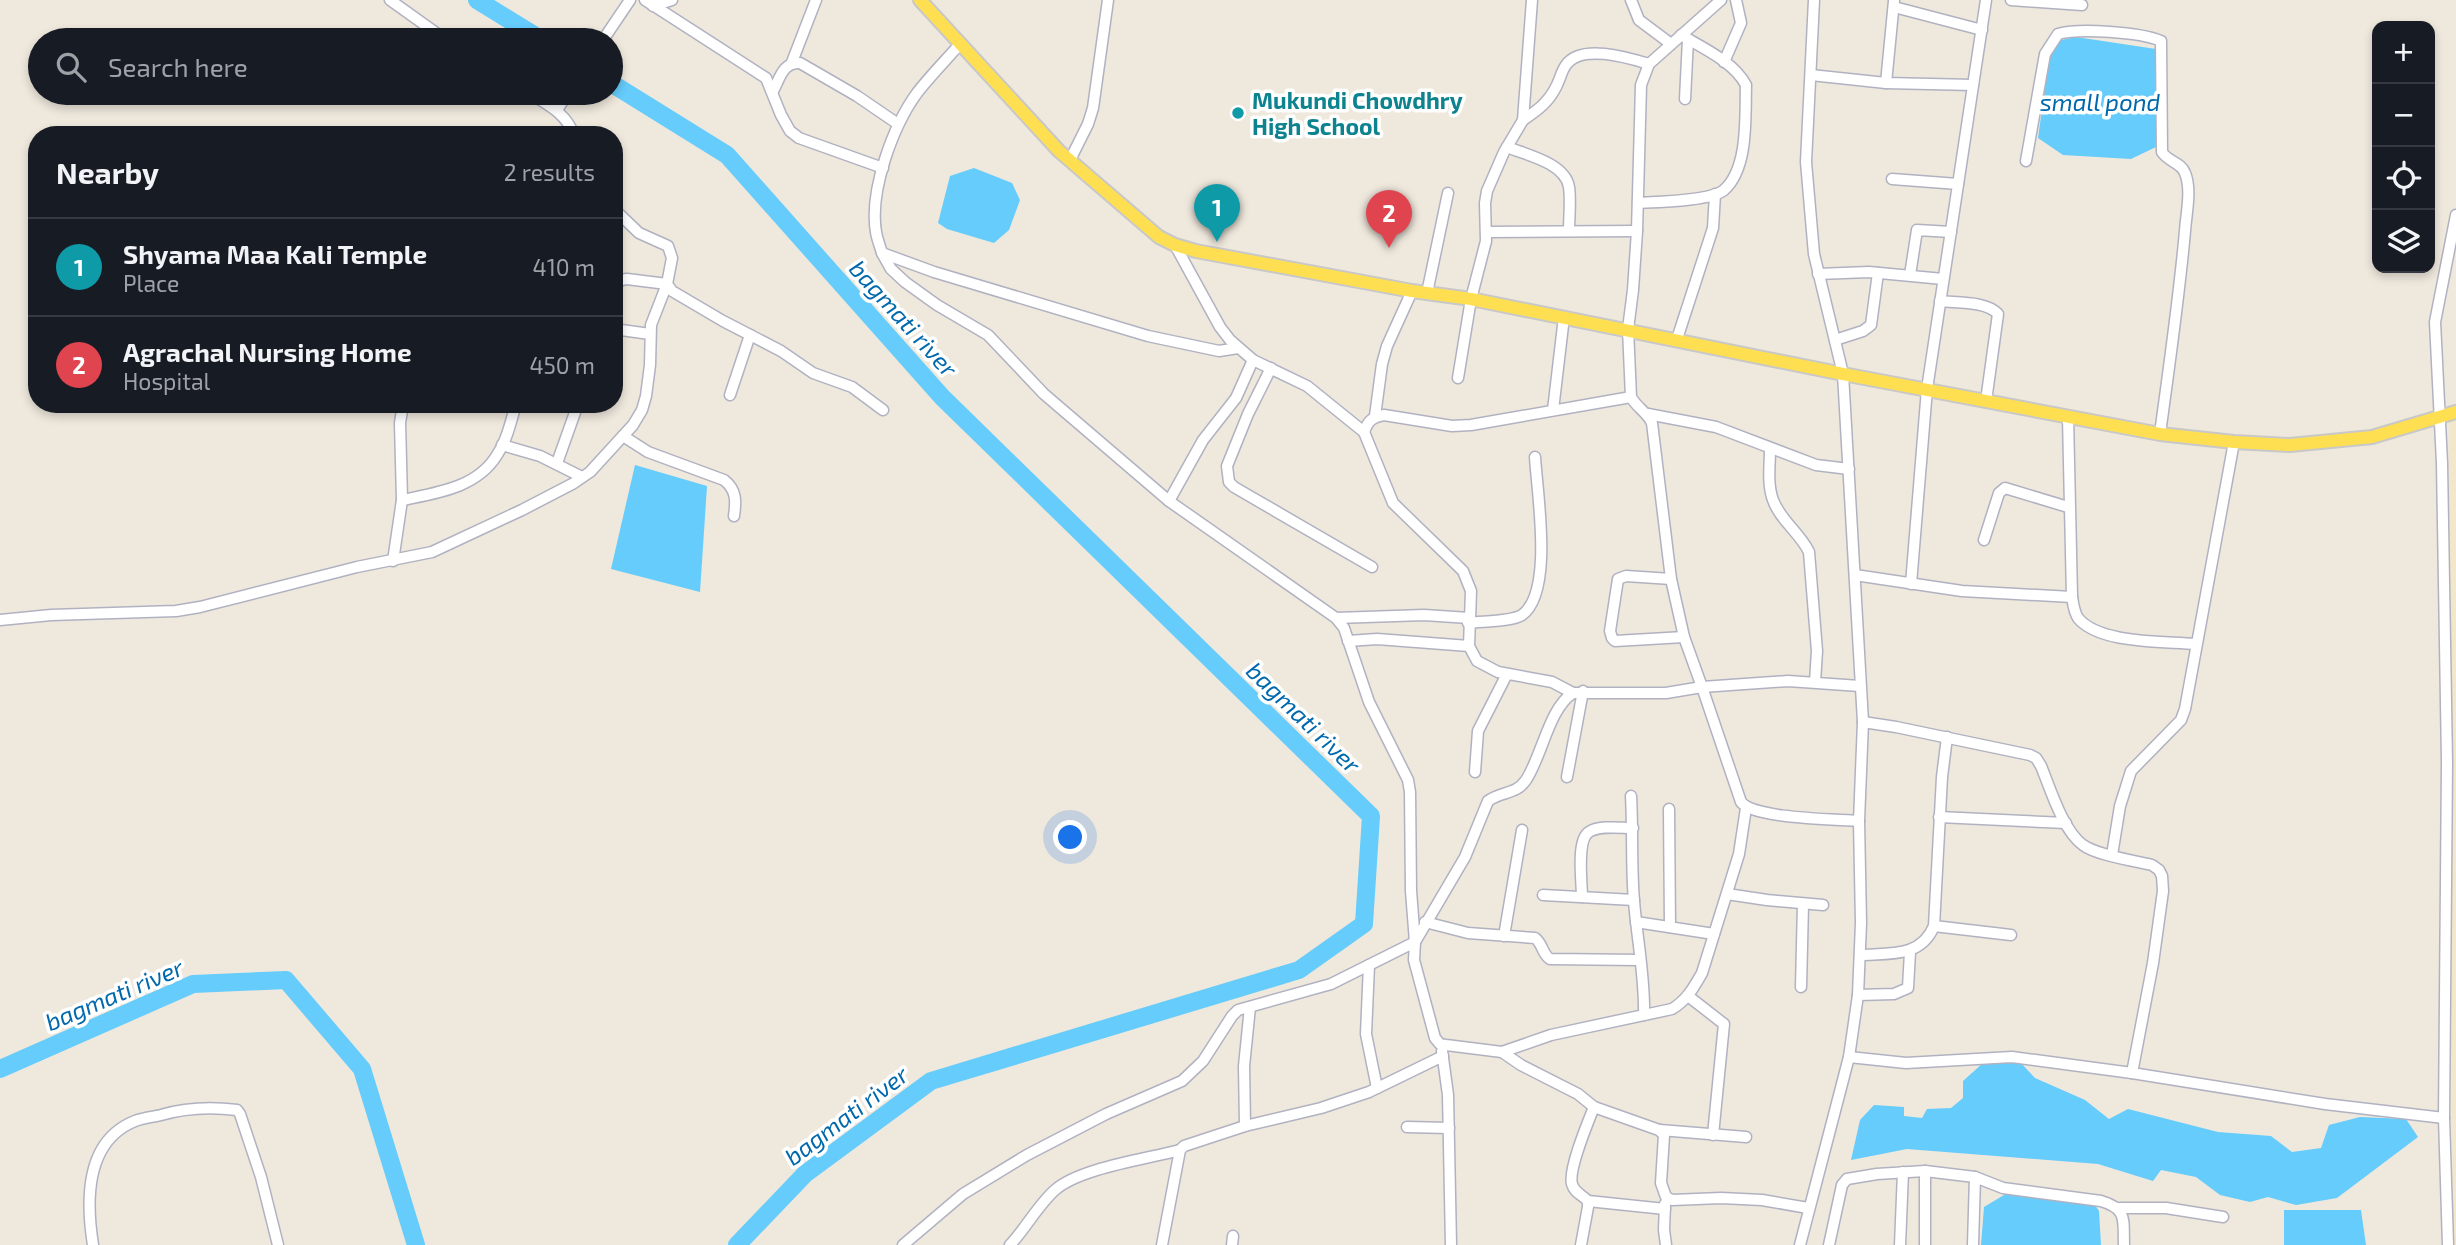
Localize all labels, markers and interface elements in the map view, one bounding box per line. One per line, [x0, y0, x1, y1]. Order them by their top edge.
map controls [2372, 21, 2435, 273]
button: + [2372, 21, 2435, 84]
search box [28, 28, 623, 105]
icon: search [52, 48, 90, 86]
text: Search here [108, 51, 248, 82]
button: − [2372, 84, 2435, 147]
place label: Mukundi Chowdhry High School [1252, 86, 1463, 140]
water label: small pond [2040, 87, 2161, 116]
marker: Mukundi Chowdhry High School [1230, 105, 1246, 121]
button: locate [2372, 147, 2435, 210]
text: Nearby [56, 154, 159, 190]
text: 2 results [504, 158, 595, 186]
pin: 1 [1194, 184, 1240, 242]
pin: 2 [1366, 190, 1412, 248]
button: layers [2372, 210, 2435, 273]
text: Shyama Maa Kali Temple [123, 238, 427, 269]
text: 1 [74, 253, 84, 281]
text: 410 m [533, 253, 595, 281]
water label: bagmati river [844, 254, 964, 383]
text: Place [123, 269, 179, 297]
text: Agrachal Nursing Home [123, 336, 412, 367]
text: 2 [72, 351, 86, 379]
text: 450 m [529, 351, 595, 379]
text: Hospital [123, 367, 210, 395]
water label: bagmati river [1241, 656, 1367, 779]
your location [1053, 820, 1087, 854]
water label: bagmati river [41, 952, 188, 1036]
water label: bagmati river [779, 1059, 914, 1171]

